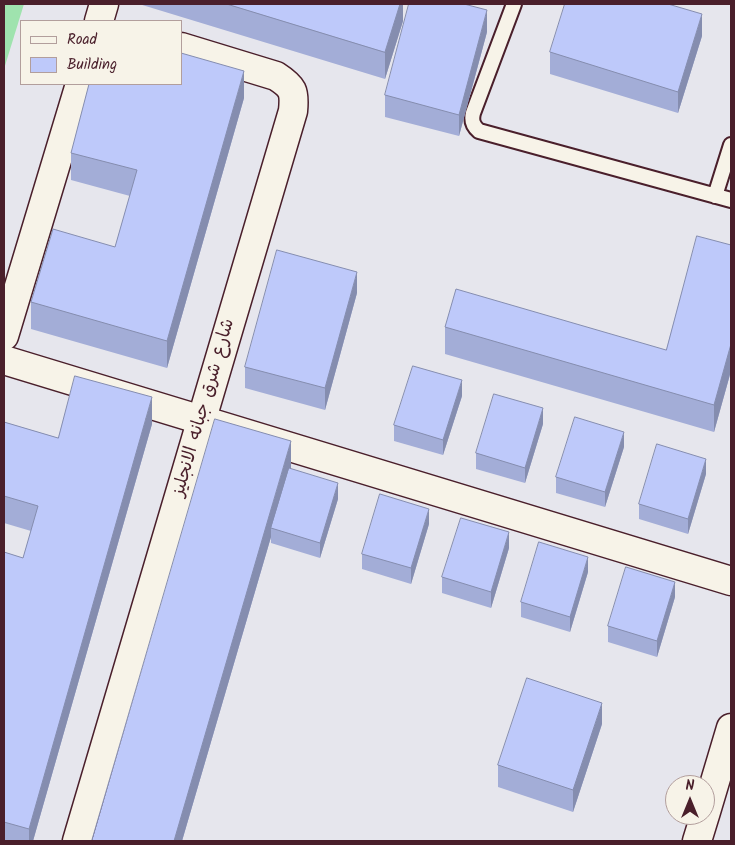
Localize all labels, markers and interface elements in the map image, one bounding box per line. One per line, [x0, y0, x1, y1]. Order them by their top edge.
legend [20, 20, 182, 85]
text: Road [67, 28, 97, 52]
text: Building [67, 53, 117, 77]
street label: شارع شرق جبانه الانجليز [169, 317, 241, 499]
north arrow [665, 775, 715, 825]
text: N [686, 775, 694, 797]

